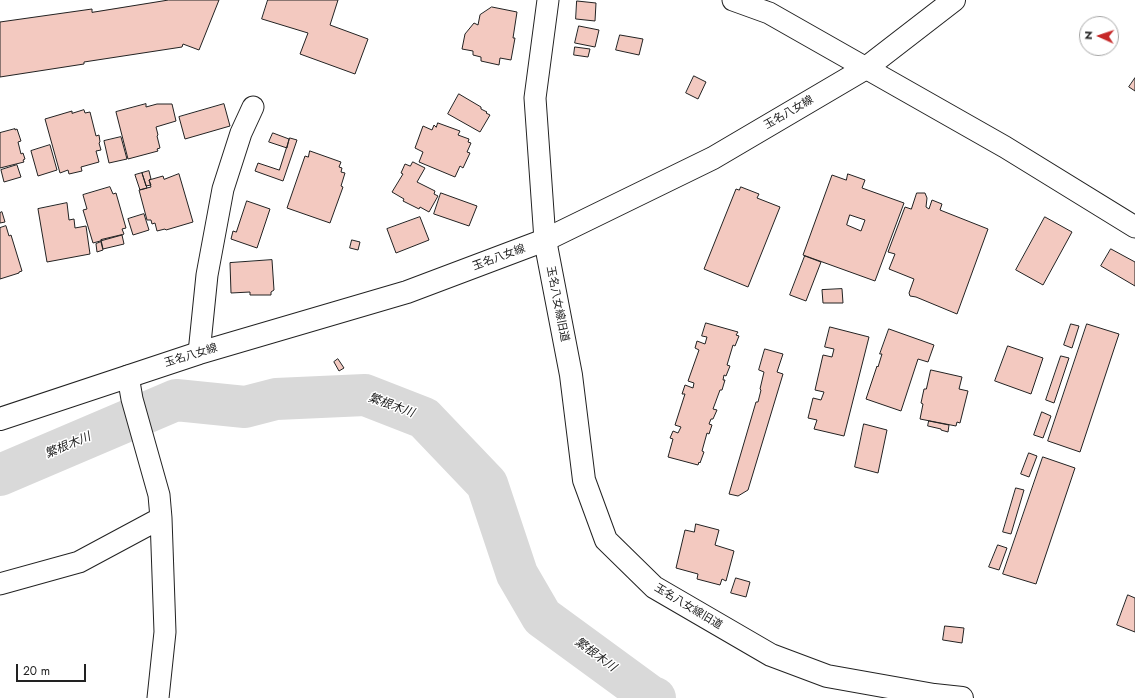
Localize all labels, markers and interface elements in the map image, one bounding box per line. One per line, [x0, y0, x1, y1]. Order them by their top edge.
north arrow [1079, 16, 1119, 56]
text: N [1080, 31, 1096, 40]
street label: 玉名八女線 [762, 94, 816, 132]
street label: 玉名八女線 [471, 242, 527, 274]
street label: 玉名八女線旧道 [543, 265, 571, 343]
street label: 玉名八女線 [163, 342, 219, 370]
water label: 繁根木川 [366, 391, 416, 421]
water label: 繁根木川 [43, 430, 93, 462]
street label: 玉名八女線旧道 [652, 582, 724, 632]
water label: 繁根木川 [571, 635, 619, 675]
scale bar [18, 656, 88, 682]
text: 20 m [23, 662, 50, 680]

